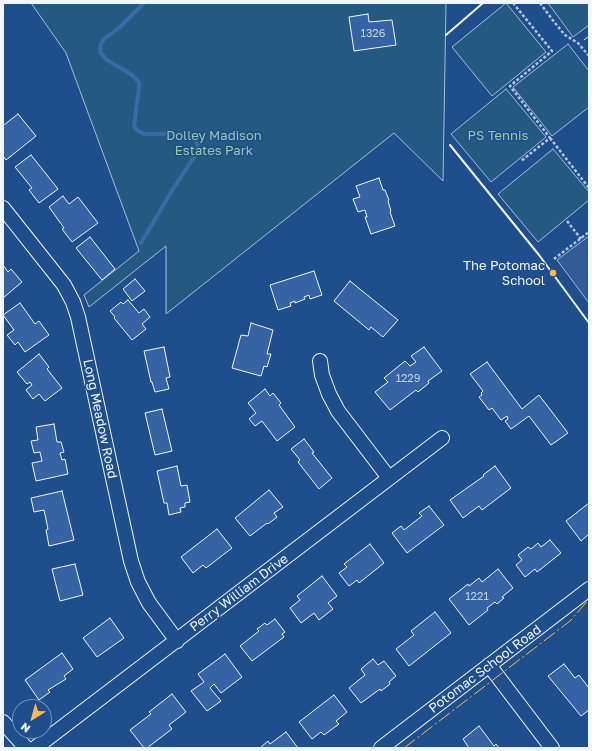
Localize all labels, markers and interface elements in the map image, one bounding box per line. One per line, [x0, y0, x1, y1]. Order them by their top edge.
house number: 1326 [361, 27, 385, 41]
park label: Dolley Madison Estates Park [166, 128, 262, 159]
park label: PS Tennis [468, 128, 528, 144]
place label: The Potomac School [463, 258, 545, 289]
marker: The Potomac School [548, 268, 558, 278]
street label: Long Meadow Road [80, 358, 120, 480]
house number: 1229 [396, 372, 420, 386]
street label: Perry William Drive [187, 551, 291, 635]
house number: 1221 [465, 590, 489, 604]
street label: Potomac School Road [426, 622, 544, 716]
north arrow [12, 699, 52, 739]
text: N [18, 720, 32, 736]

